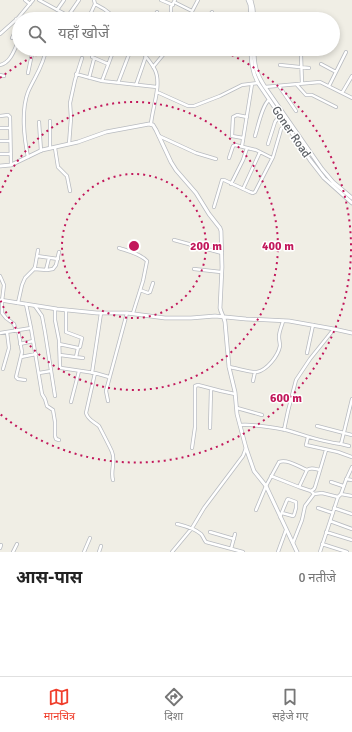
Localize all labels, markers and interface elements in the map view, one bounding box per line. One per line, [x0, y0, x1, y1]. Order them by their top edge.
search box [12, 12, 340, 56]
icon: search [26, 23, 48, 45]
text: यहाँ खोजें [58, 24, 109, 42]
street label: Goner Road [268, 103, 314, 161]
centre of rings [127, 239, 141, 253]
text: 200 m [190, 239, 222, 254]
text: 400 m [262, 239, 294, 254]
text: 600 m [270, 391, 302, 406]
text: आस-पास [16, 567, 82, 588]
text: 0 नतीजे [298, 570, 336, 586]
tab: मानचित्र [44, 686, 75, 724]
tab: दिशा [163, 686, 185, 724]
tab: सहेजे गए [272, 686, 308, 724]

